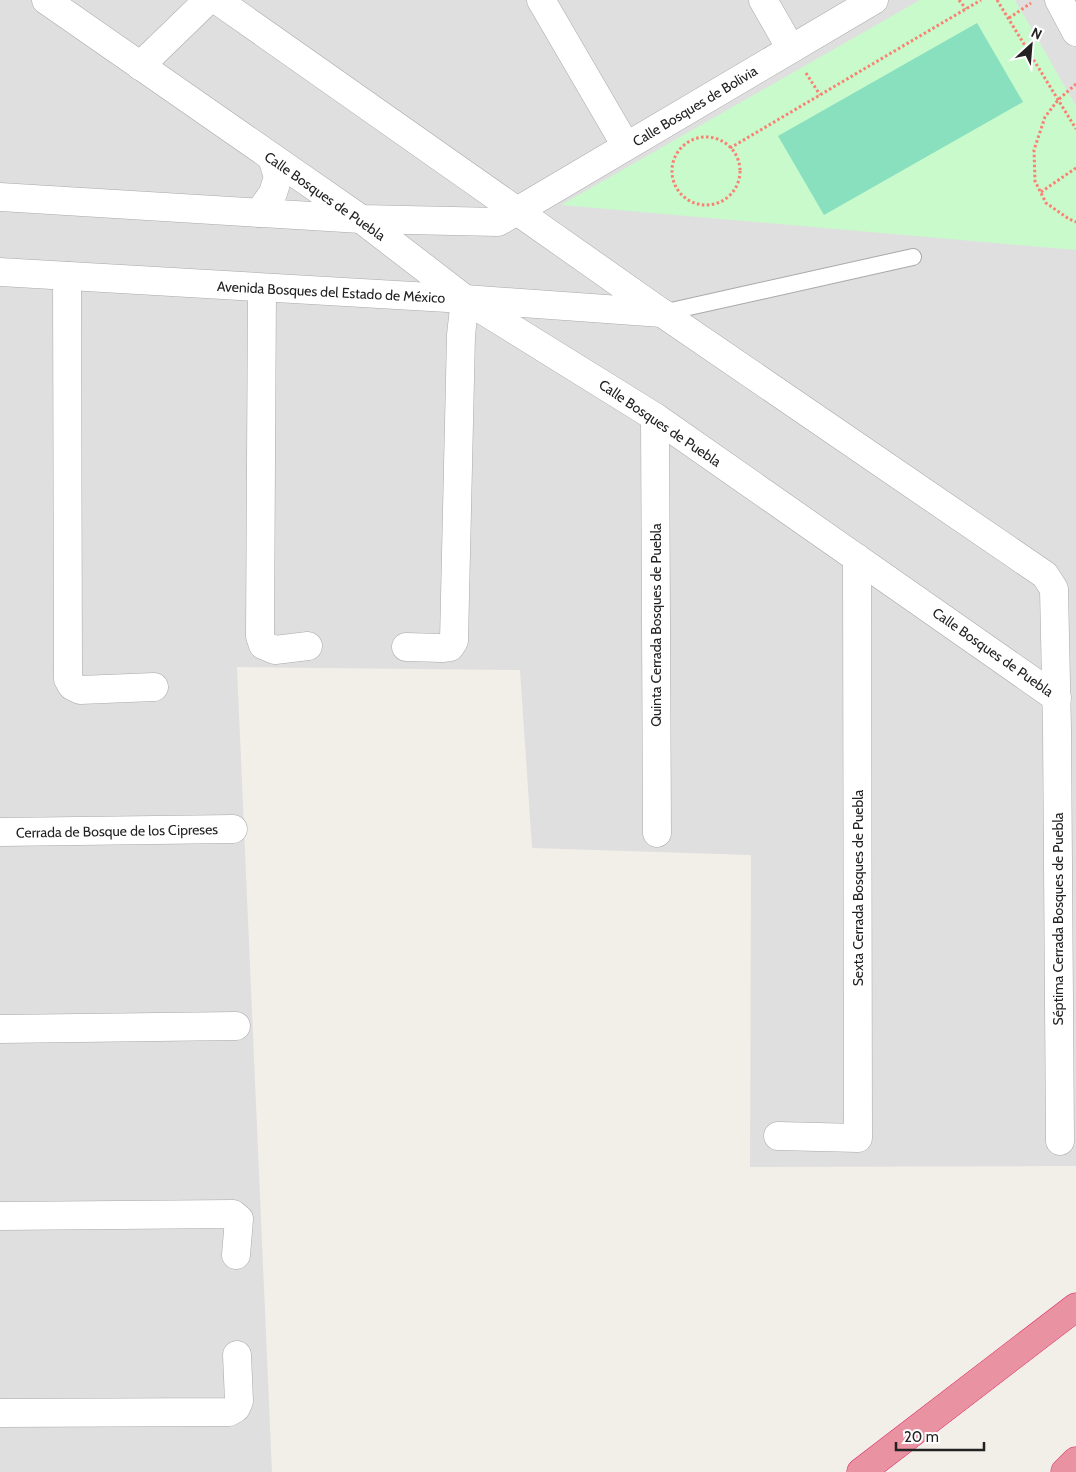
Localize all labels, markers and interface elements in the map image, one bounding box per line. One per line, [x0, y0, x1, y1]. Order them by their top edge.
north arrow [1006, 20, 1056, 70]
text: N [1028, 23, 1045, 44]
street label: Calle Bosques de Bolivia [629, 61, 761, 150]
street label: Calle Bosques de Puebla [261, 147, 389, 245]
street label: Avenida Bosques del Estado de México [216, 277, 446, 307]
street label: Calle Bosques de Puebla [595, 375, 725, 471]
street label: Quinta Cerrada Bosques de Puebla [647, 523, 665, 727]
street label: Calle Bosques de Puebla [929, 603, 1057, 701]
street label: Sexta Cerrada Bosques de Puebla [849, 789, 867, 986]
street label: Séptima Cerrada Bosques de Puebla [1049, 812, 1067, 1026]
street label: Cerrada de Bosque de los Cipreses [16, 820, 218, 842]
scale bar [896, 1420, 984, 1452]
text: 20 m [904, 1428, 939, 1446]

